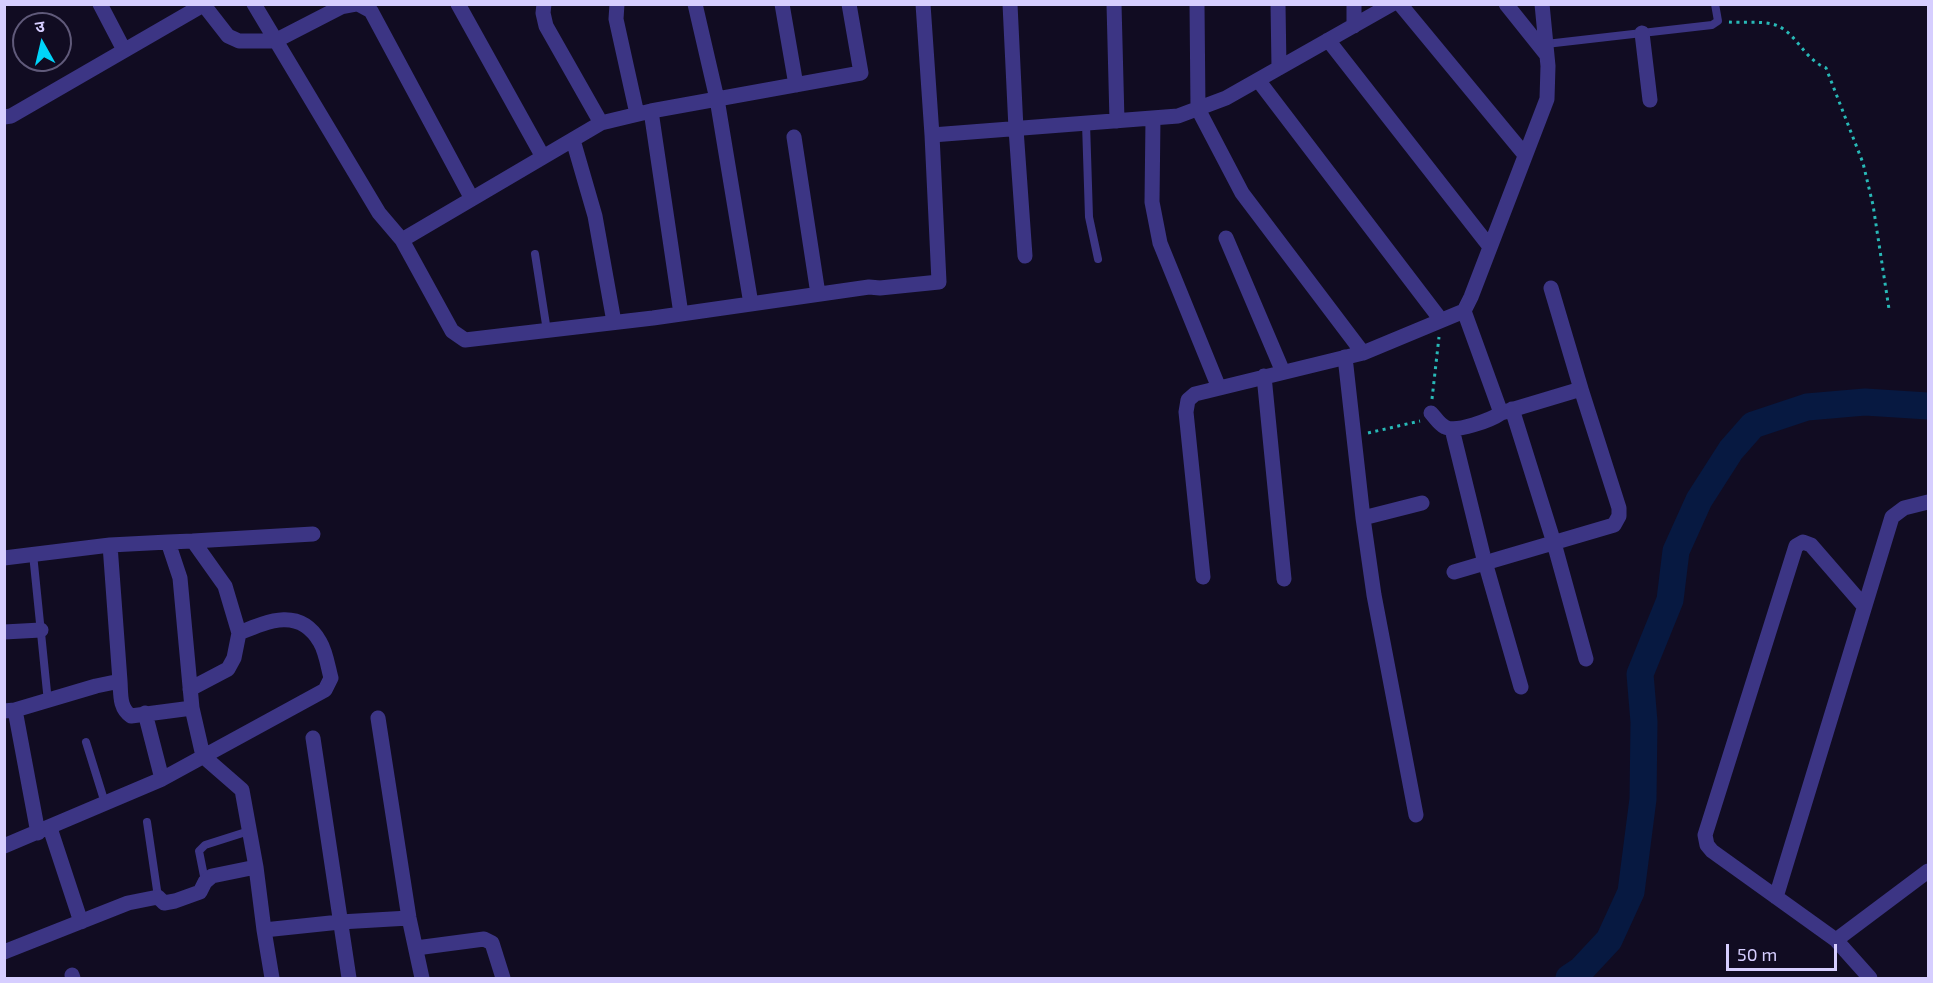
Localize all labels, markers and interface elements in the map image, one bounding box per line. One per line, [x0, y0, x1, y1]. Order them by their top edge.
north arrow [12, 12, 72, 72]
text: उ [34, 16, 46, 36]
scale bar [1729, 932, 1840, 970]
text: 50 m [1737, 943, 1777, 965]

